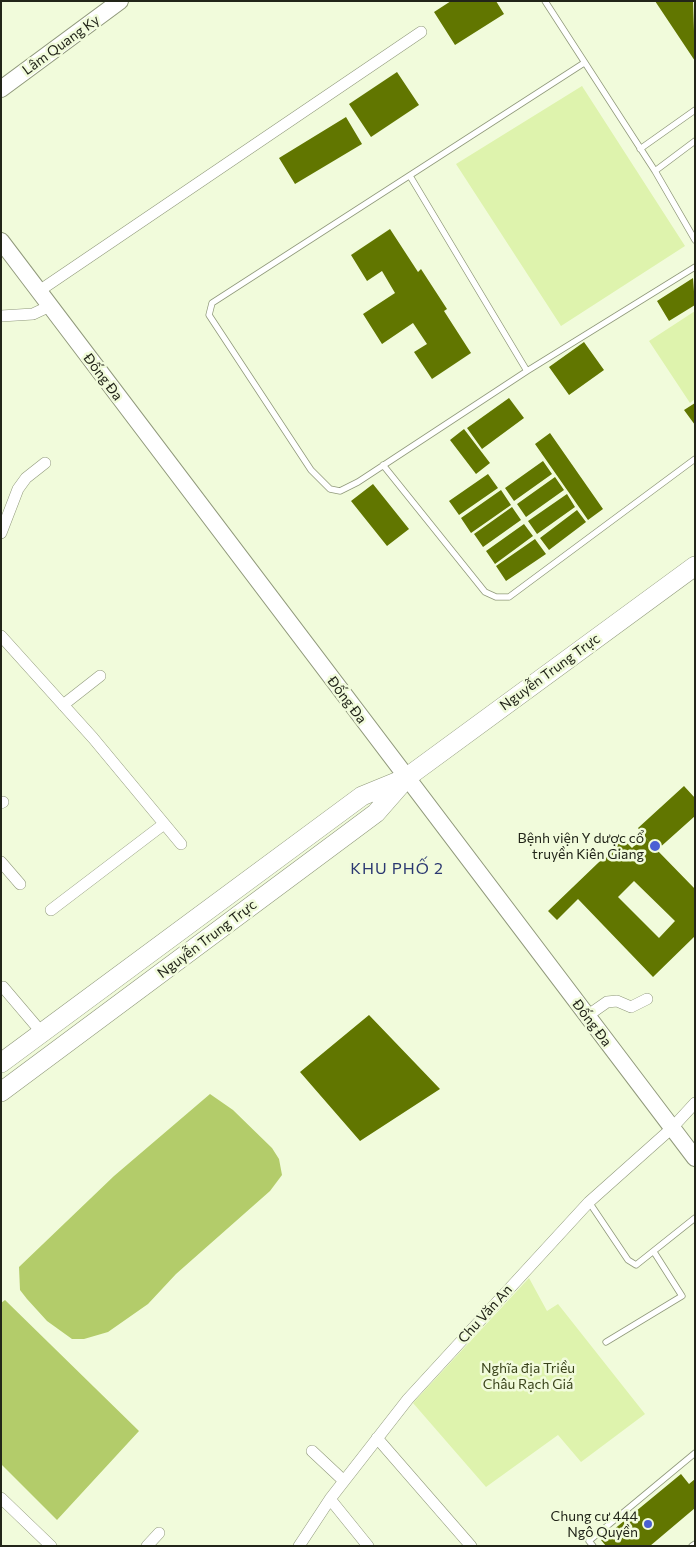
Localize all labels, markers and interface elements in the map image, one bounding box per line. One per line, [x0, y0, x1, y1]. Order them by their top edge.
street label: Lâm Quang Ky [19, 11, 103, 79]
street label: Đống Đa [80, 350, 126, 404]
street label: Nguyễn Trung Trực [497, 630, 603, 714]
street label: Đống Đa [324, 673, 370, 727]
place label: Bệnh viện Y dược cổ truyền Kiên Giang [518, 830, 644, 862]
marker: Bệnh viện Y dược cổ truyền Kiên Giang [648, 839, 662, 853]
district label: KHU PHỐ 2 [349, 859, 445, 879]
street label: Nguyễn Trung Trực [154, 896, 260, 982]
street label: Đống Đa [569, 996, 615, 1050]
street label: Chu Văn An [454, 1281, 516, 1347]
park label: Nghĩa địa Triều Châu Rạch Giá [481, 1360, 575, 1392]
place label: Chung cư 444 Ngô Quyền [551, 1508, 638, 1540]
marker: Chung cư 444 Ngô Quyền [642, 1518, 654, 1530]

